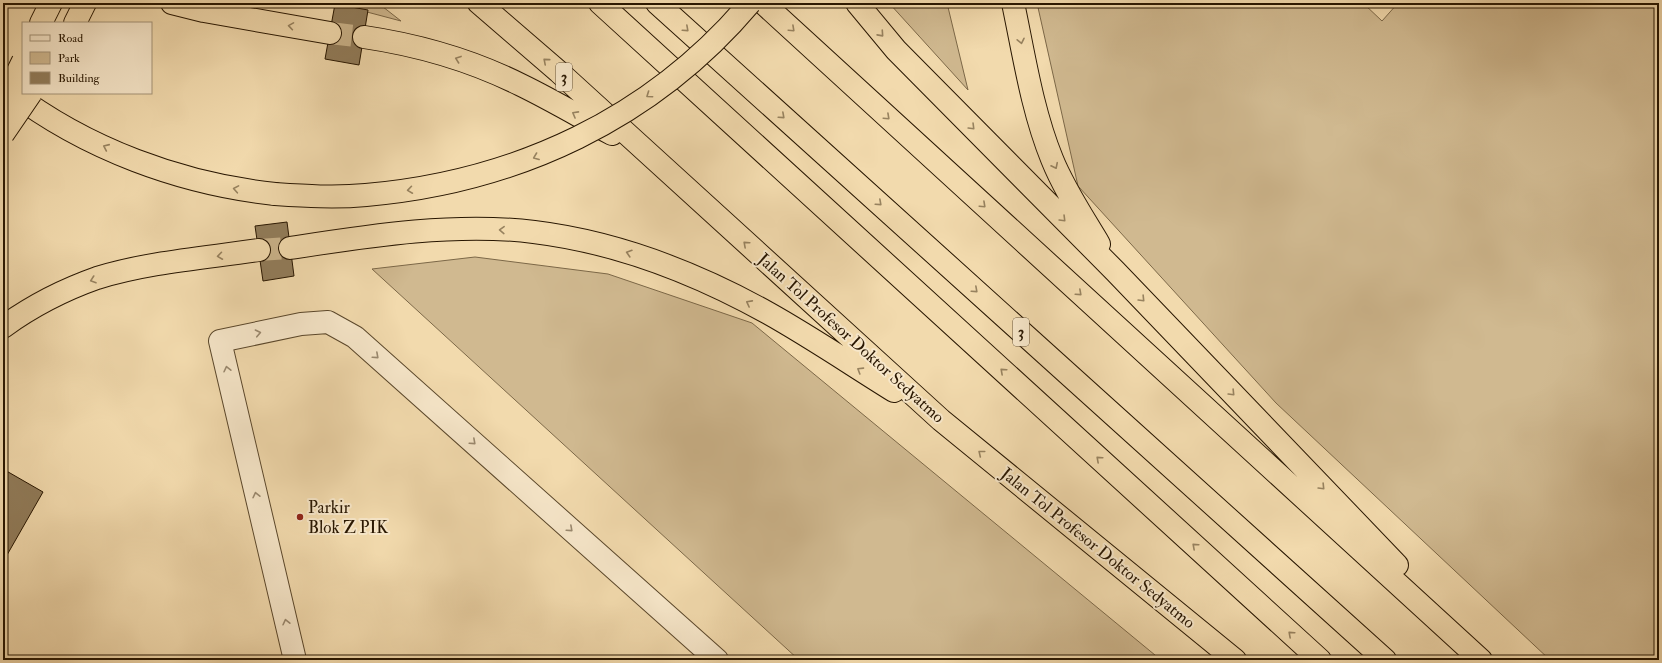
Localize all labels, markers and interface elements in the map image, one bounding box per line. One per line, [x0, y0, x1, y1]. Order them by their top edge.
legend [22, 22, 152, 94]
one-way arrow [288, 23, 294, 31]
one-way arrow [681, 24, 689, 32]
one-way arrow [787, 24, 795, 32]
one-way arrow [877, 29, 884, 36]
text: Road [58, 31, 83, 46]
one-way arrow [1017, 38, 1025, 44]
text: Park [58, 51, 80, 66]
one-way arrow [455, 55, 462, 64]
one-way arrow [543, 58, 550, 65]
road number: 3 [556, 63, 572, 91]
text: Building [58, 71, 101, 86]
one-way arrow [646, 90, 653, 98]
one-way arrow [572, 112, 580, 119]
one-way arrow [778, 112, 785, 119]
one-way arrow [882, 112, 890, 120]
one-way arrow [967, 122, 975, 130]
one-way arrow [102, 144, 110, 152]
one-way arrow [532, 153, 539, 161]
one-way arrow [1050, 162, 1058, 170]
one-way arrow [233, 185, 239, 194]
one-way arrow [407, 185, 413, 194]
one-way arrow [874, 199, 882, 206]
one-way arrow [978, 200, 986, 208]
one-way arrow [1058, 214, 1066, 222]
one-way arrow [499, 226, 505, 235]
one-way arrow [743, 241, 751, 248]
street label: Jalan Tol Profesor Doktor Sedyatmo [752, 248, 949, 428]
one-way arrow [626, 249, 633, 258]
one-way arrow [217, 251, 223, 260]
one-way arrow [89, 276, 96, 284]
one-way arrow [971, 286, 978, 293]
one-way arrow [1074, 288, 1081, 295]
one-way arrow [1137, 295, 1144, 302]
one-way arrow [746, 301, 753, 308]
road number: 3 [1013, 318, 1029, 346]
one-way arrow [255, 330, 261, 338]
one-way arrow [371, 351, 379, 358]
one-way arrow [223, 366, 231, 372]
one-way arrow [857, 368, 864, 375]
one-way arrow [1000, 368, 1008, 376]
one-way arrow [1227, 388, 1235, 396]
one-way arrow [468, 438, 476, 445]
one-way arrow [978, 451, 985, 458]
one-way arrow [1096, 456, 1104, 463]
street label: Jalan Tol Profesor Doktor Sedyatmo [995, 462, 1199, 634]
one-way arrow [1317, 482, 1325, 490]
one-way arrow [253, 492, 261, 499]
place label: Parkir Blok Z PIK [308, 497, 389, 538]
marker: Parkir Blok Z PIK [295, 512, 305, 522]
one-way arrow [566, 524, 573, 531]
one-way arrow [1192, 543, 1200, 551]
one-way arrow [282, 619, 290, 625]
one-way arrow [1289, 631, 1296, 638]

